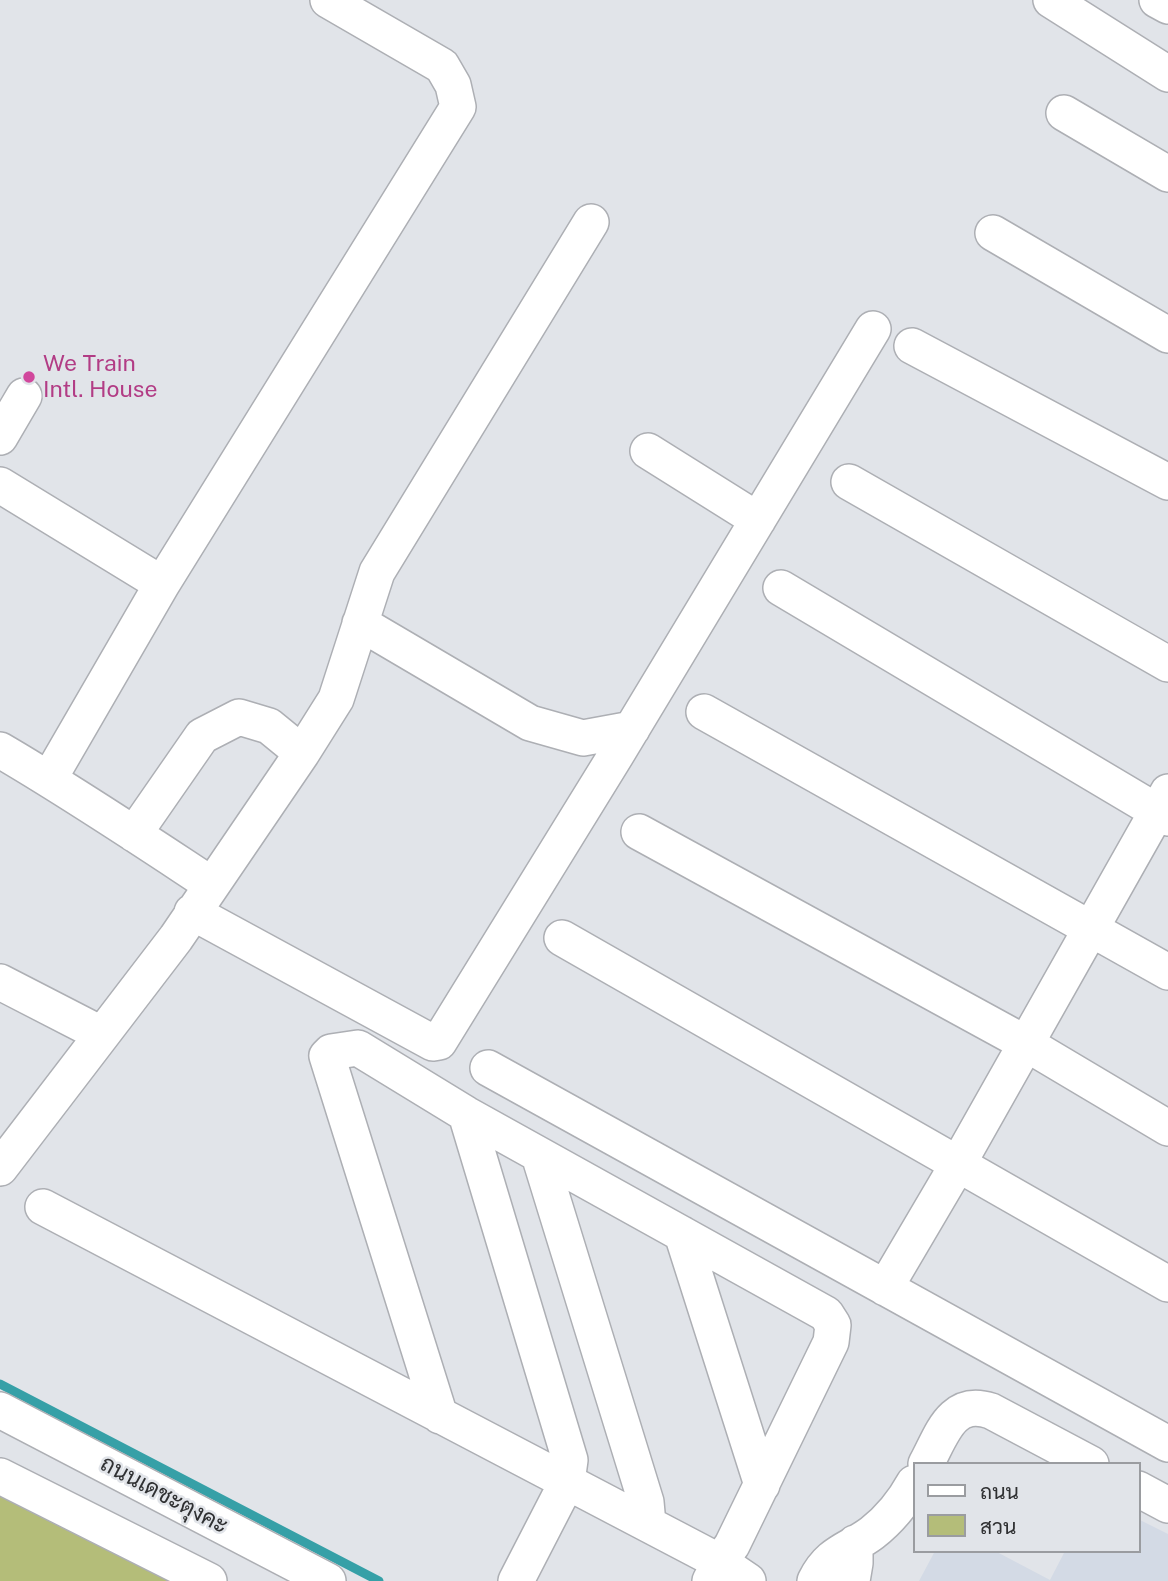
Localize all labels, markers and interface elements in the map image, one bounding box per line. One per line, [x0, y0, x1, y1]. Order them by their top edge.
place label: We Train Intl. House [43, 350, 158, 404]
marker: We Train Intl. House [21, 369, 37, 385]
street label: ถนนเดชะตุงคะ [96, 1450, 232, 1540]
legend [912, 1462, 1140, 1553]
text: ถนน [980, 1479, 1019, 1504]
text: สวน [980, 1514, 1016, 1539]

